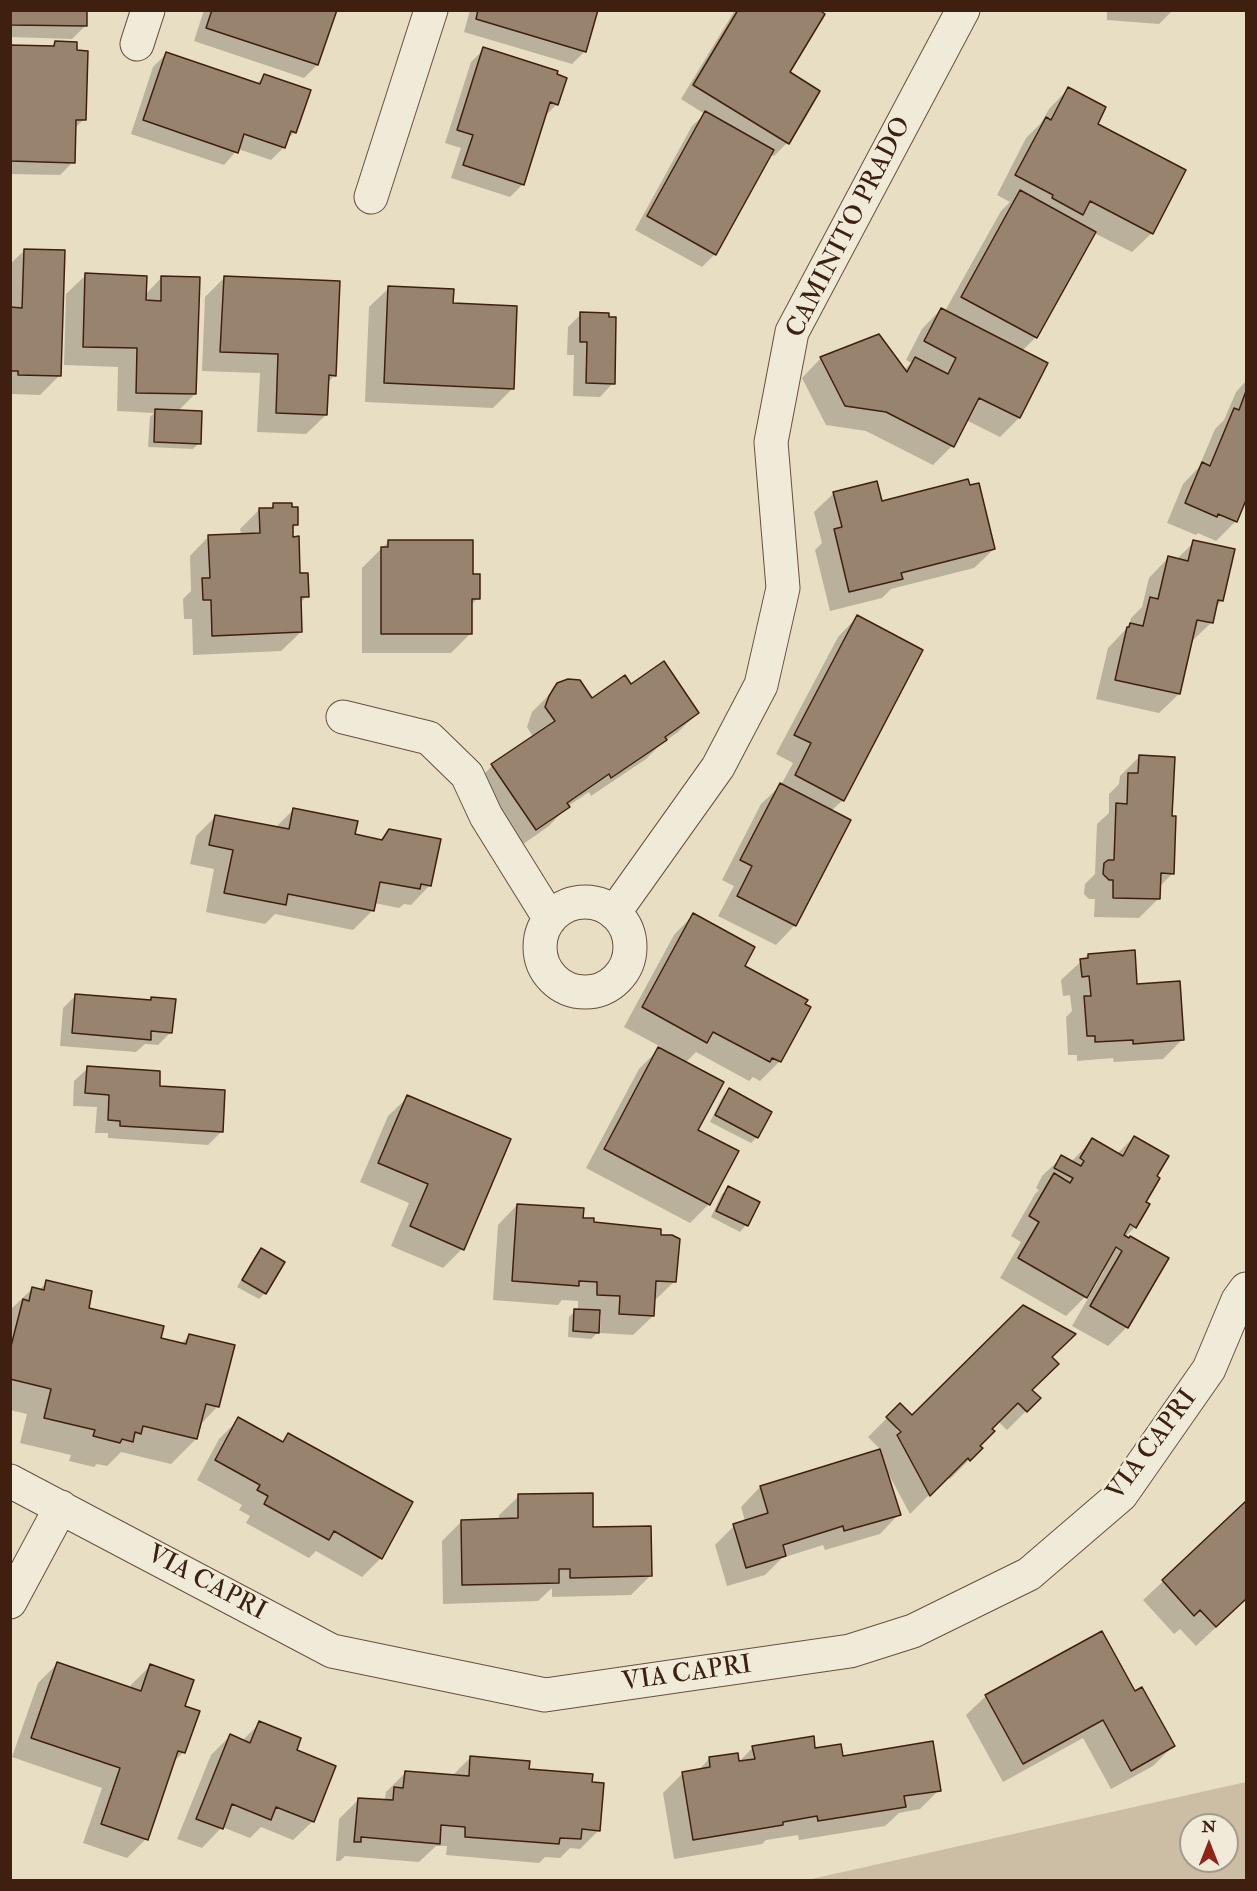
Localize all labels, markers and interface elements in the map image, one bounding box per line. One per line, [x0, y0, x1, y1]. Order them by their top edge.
street label: CAMINITO PRADO [781, 112, 919, 344]
street label: VIA CAPRI [1101, 1384, 1205, 1508]
street label: VIA CAPRI [141, 1540, 271, 1628]
street label: VIA CAPRI [620, 1650, 754, 1700]
north arrow [1179, 1813, 1239, 1873]
text: N [1202, 1817, 1216, 1837]

